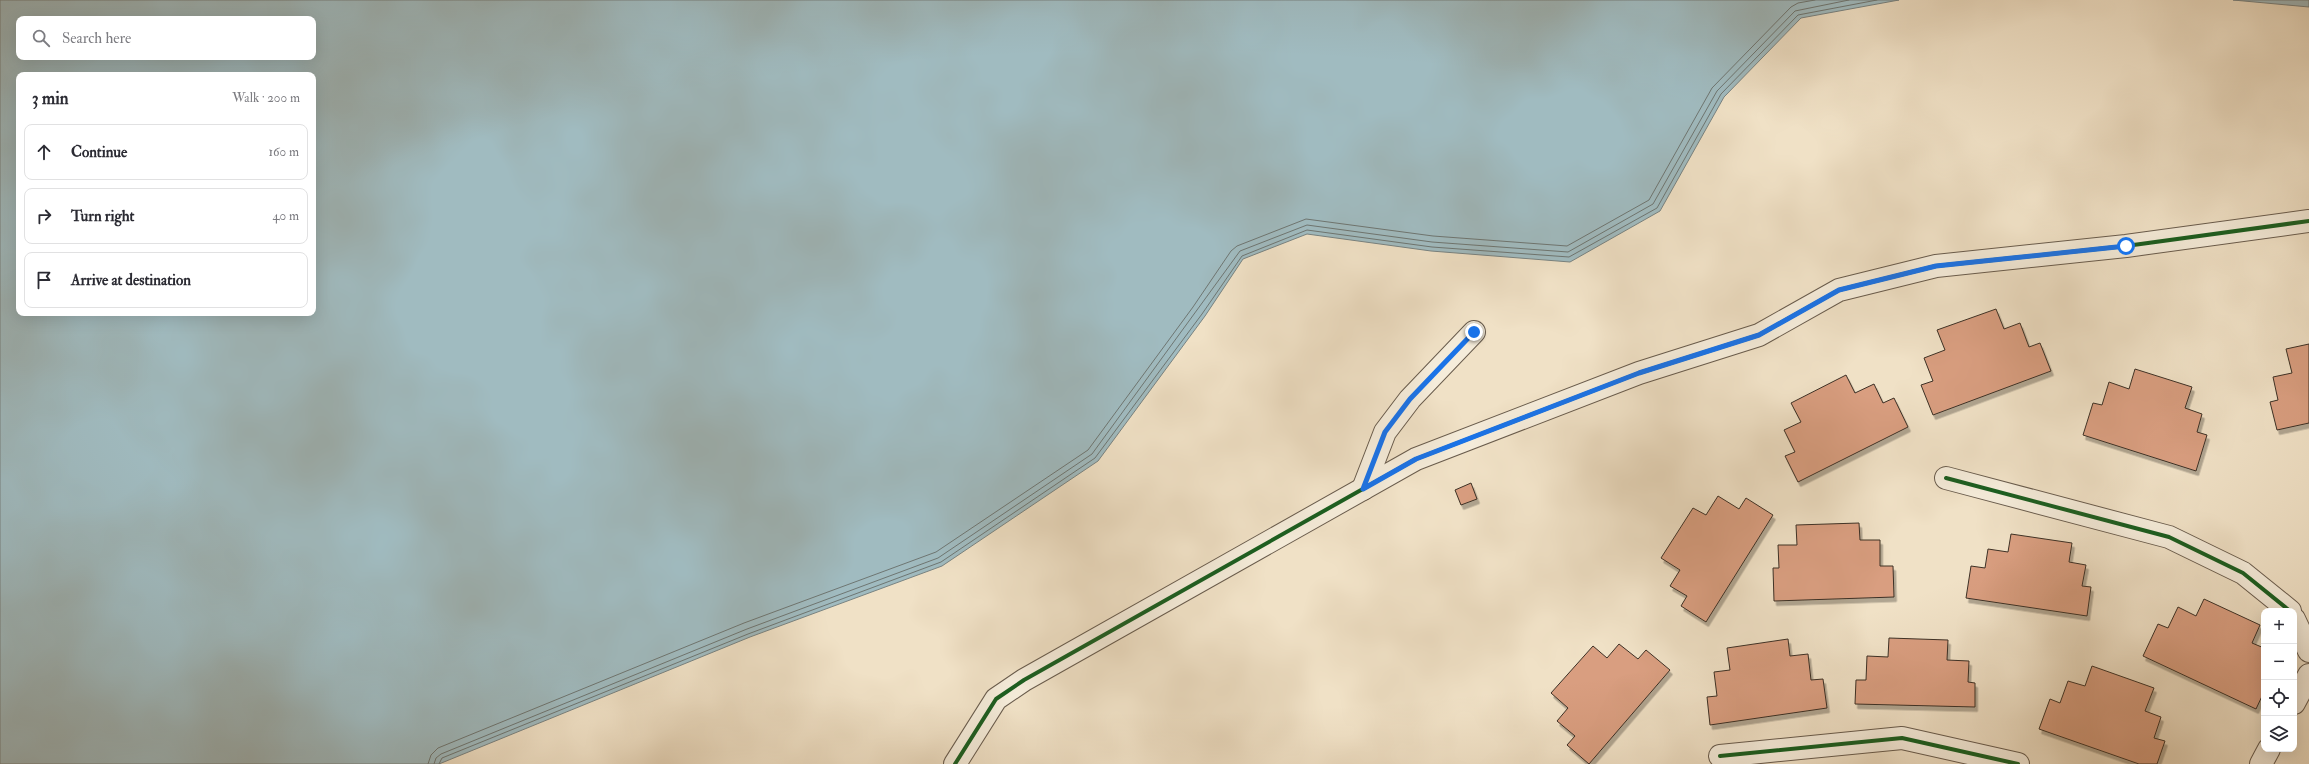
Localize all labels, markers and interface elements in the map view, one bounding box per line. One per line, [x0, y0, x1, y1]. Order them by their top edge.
search box [16, 16, 316, 60]
icon: search [30, 27, 52, 49]
text: Search here [62, 29, 131, 48]
text: 3 min [32, 88, 69, 109]
text: Walk · 200 m [232, 90, 300, 106]
icon: ahead [33, 141, 55, 163]
text: Continue [71, 143, 127, 162]
text: 160 m [268, 144, 299, 160]
icon: right [33, 205, 55, 227]
text: Turn right [71, 207, 134, 226]
text: 40 m [273, 208, 299, 224]
route start [2117, 237, 2135, 255]
icon: arrive [33, 269, 55, 291]
text: Arrive at destination [71, 271, 191, 290]
route end [1465, 323, 1483, 341]
map controls [2261, 608, 2297, 752]
button: + [2261, 608, 2297, 644]
button: − [2261, 644, 2297, 680]
button: locate [2261, 680, 2297, 716]
button: layers [2261, 716, 2297, 752]

